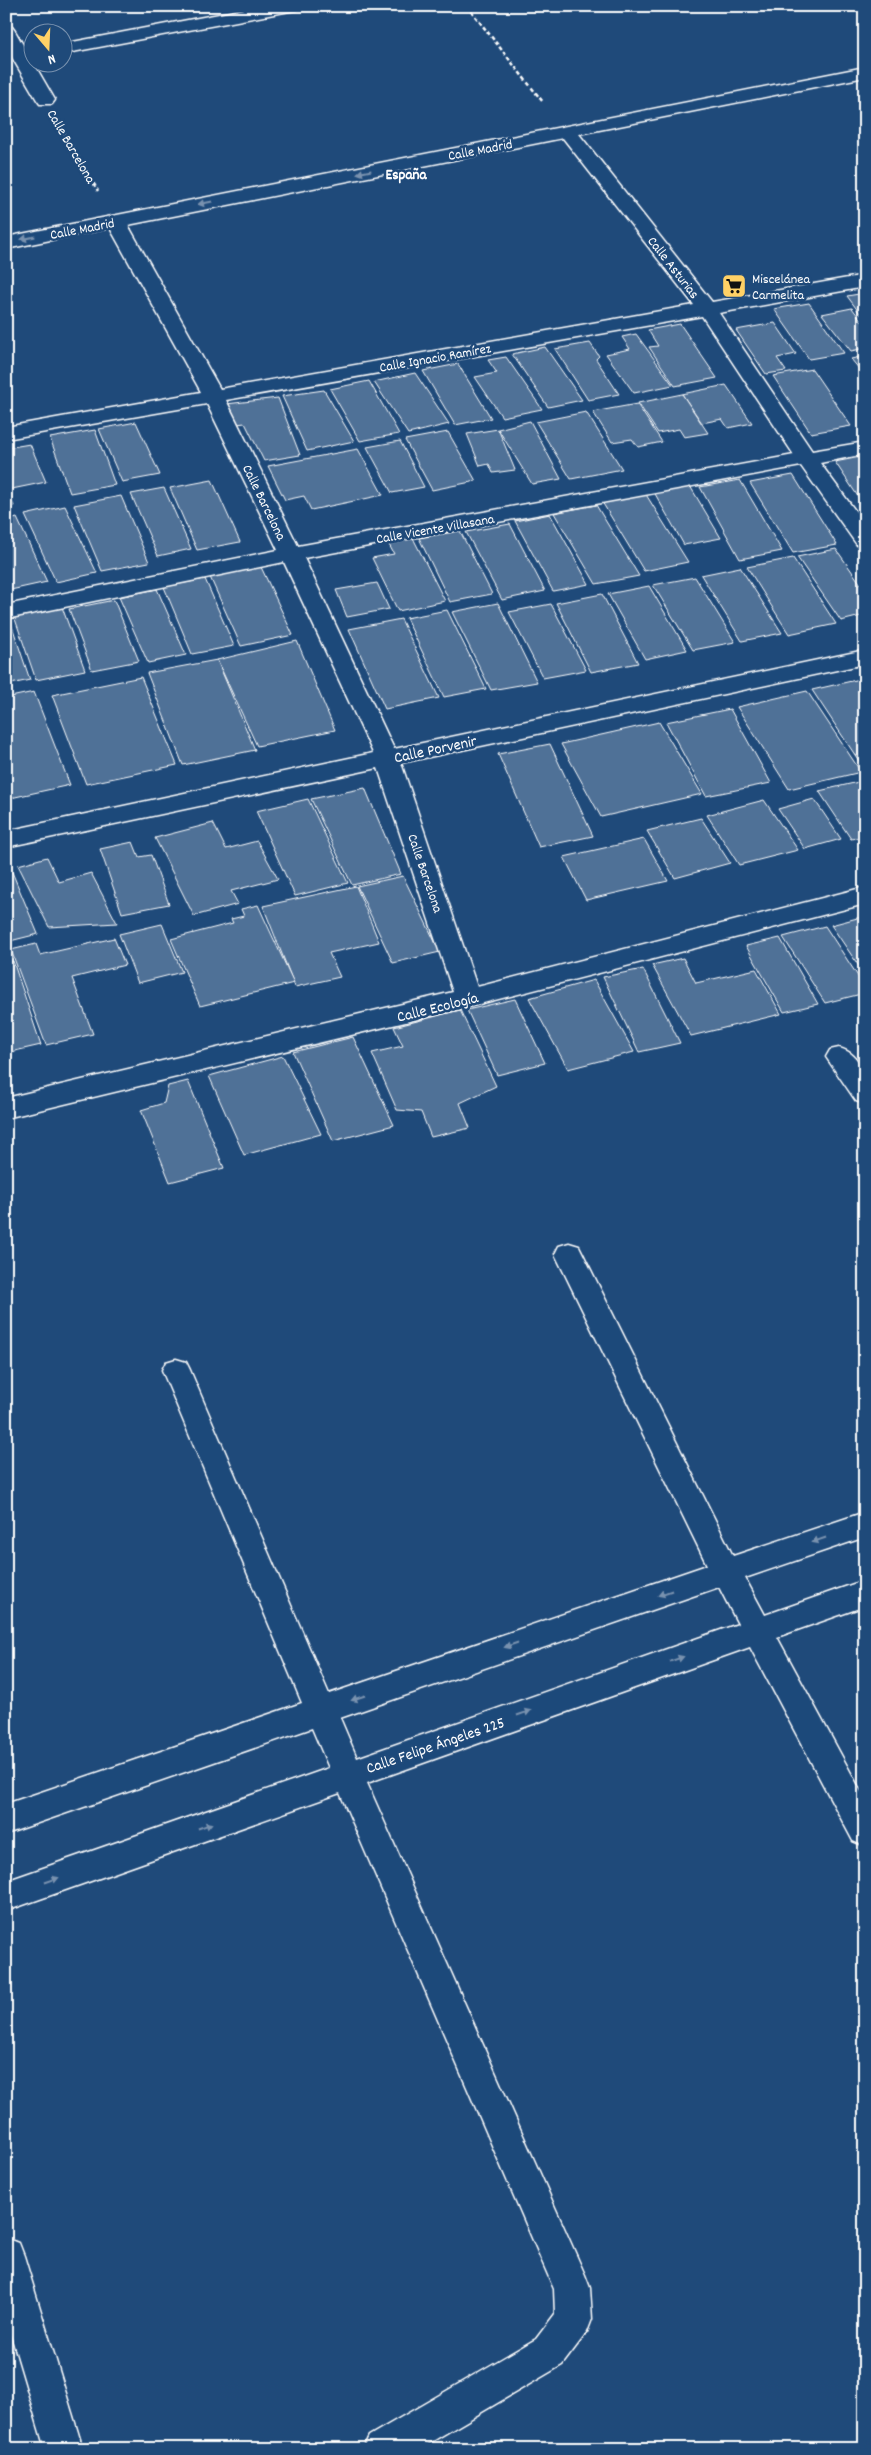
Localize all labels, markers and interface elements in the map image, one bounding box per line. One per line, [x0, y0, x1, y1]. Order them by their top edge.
north arrow [22, 22, 72, 72]
text: N [45, 48, 58, 69]
street label: Calle Barcelona [41, 106, 100, 188]
street label: Calle Madrid [446, 135, 514, 167]
district label: España [385, 165, 427, 187]
one-way arrow [356, 168, 372, 176]
one-way arrow [197, 200, 213, 208]
street label: Calle Madrid [48, 214, 116, 246]
street label: Calle Asturias [642, 233, 703, 304]
one-way arrow [20, 235, 36, 243]
place label: Miscelánea Carmelita [752, 270, 810, 306]
supermarket icon: Miscelánea Carmelita [721, 273, 747, 299]
street label: Calle Ignacio Ramírez [378, 339, 493, 379]
street label: Calle Barcelona [236, 462, 290, 545]
street label: Calle Vicente Villasana [375, 510, 496, 550]
street label: Calle Porvenir [392, 730, 479, 770]
street label: Calle Barcelona [401, 831, 447, 916]
street label: Calle Ecología [395, 987, 481, 1030]
one-way arrow [811, 1536, 826, 1544]
one-way arrow [657, 1589, 672, 1597]
one-way arrow [504, 1642, 519, 1649]
one-way arrow [670, 1655, 685, 1663]
one-way arrow [350, 1695, 365, 1702]
one-way arrow [516, 1709, 531, 1716]
street label: Calle Felipe Ángeles 225 [363, 1712, 508, 1781]
one-way arrow [198, 1822, 213, 1829]
one-way arrow [45, 1876, 60, 1884]

